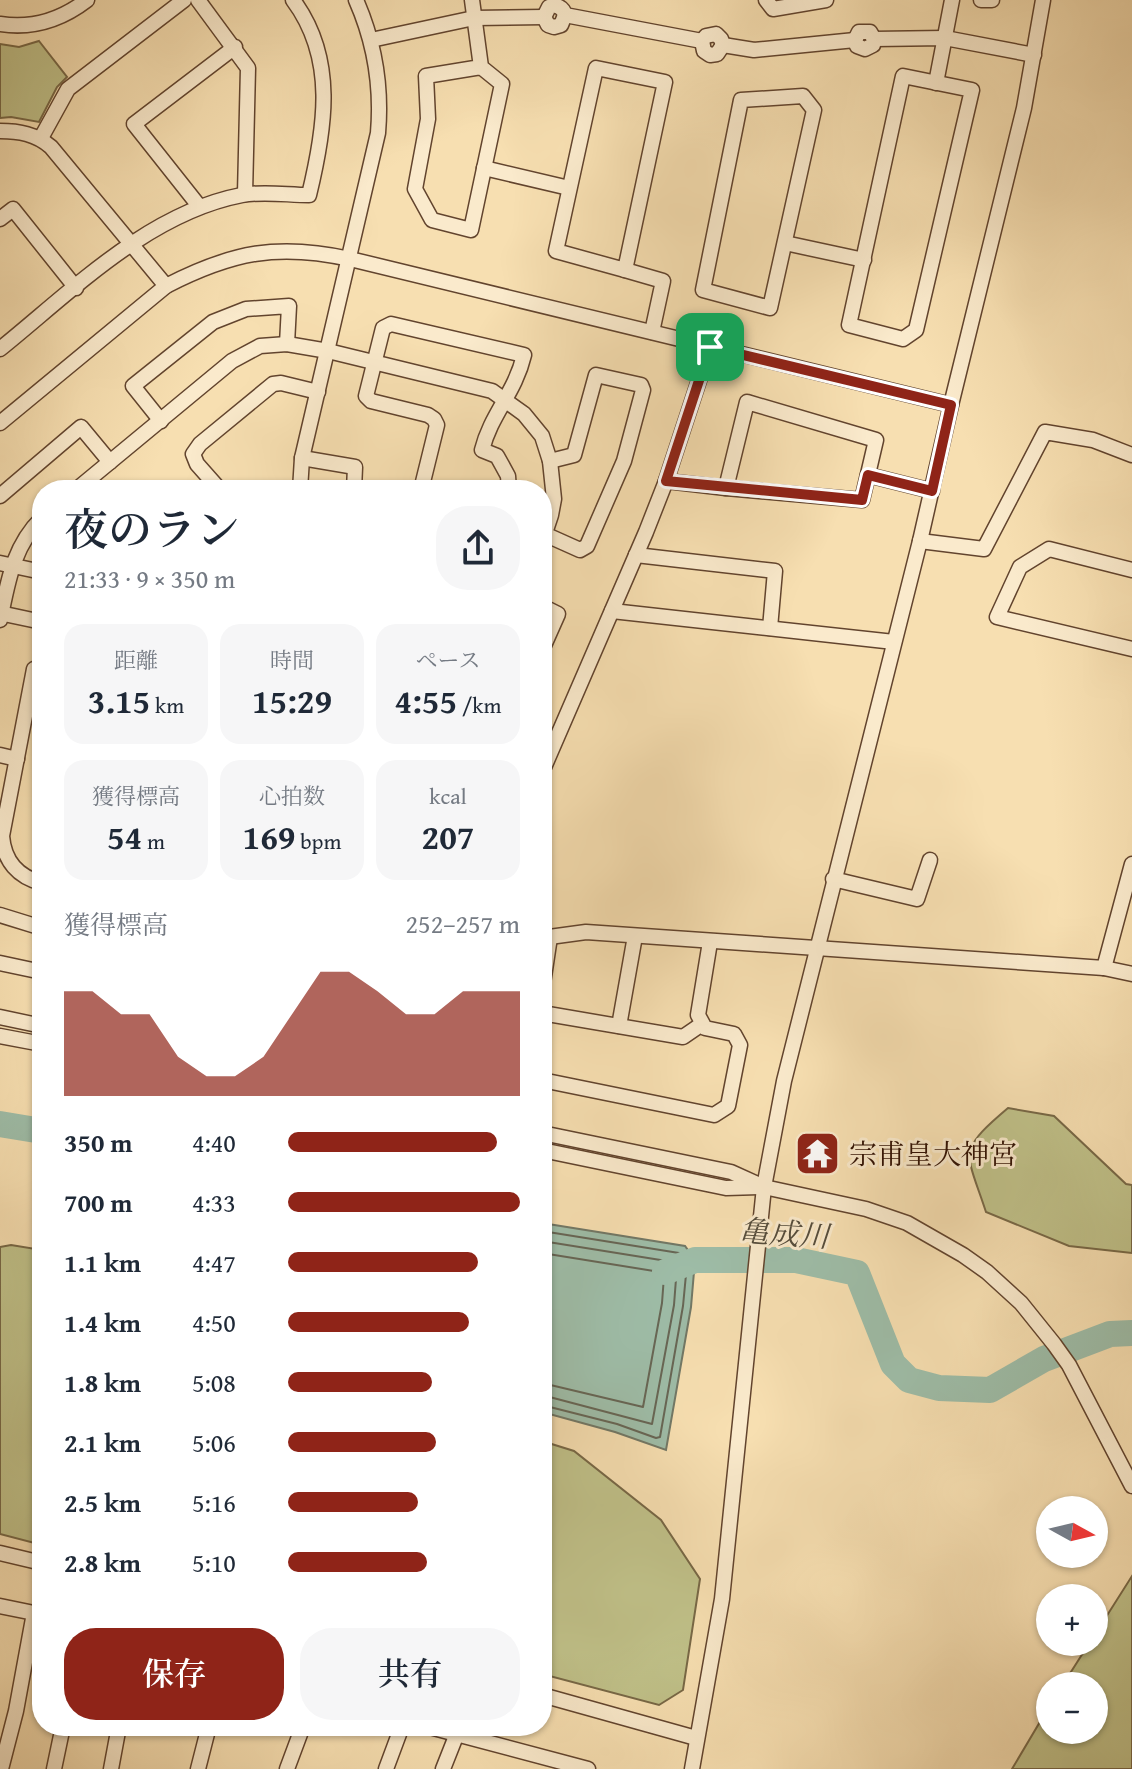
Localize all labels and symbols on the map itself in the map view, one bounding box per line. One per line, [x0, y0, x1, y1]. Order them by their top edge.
pin [676, 313, 744, 381]
temple icon: 宗甫皇大神宮 [794, 1129, 842, 1177]
place label: 宗甫皇大神宮 [849, 1133, 1017, 1174]
water label: 亀成川 [738, 1208, 833, 1258]
north arrow [1036, 1496, 1108, 1568]

